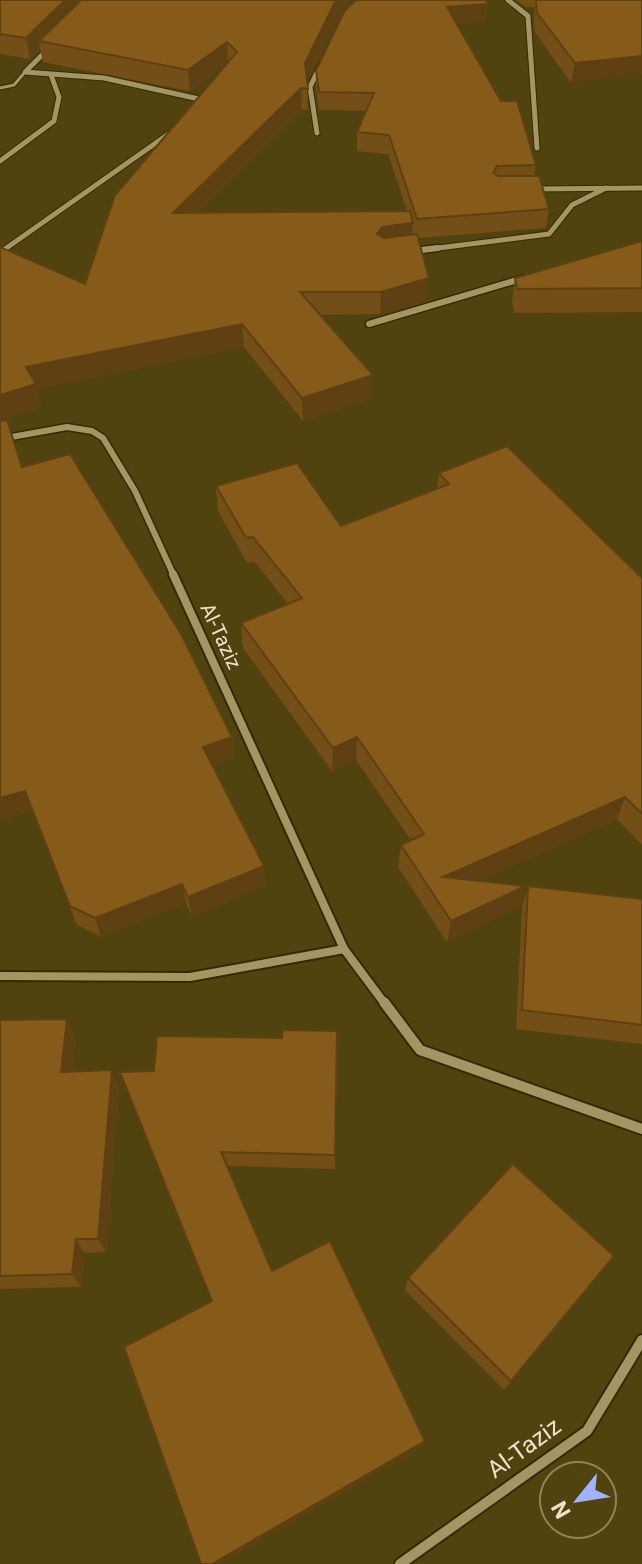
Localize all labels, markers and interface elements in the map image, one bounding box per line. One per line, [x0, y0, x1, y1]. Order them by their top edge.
street label: Al-Taziz [195, 599, 247, 673]
street label: Al-Taziz [482, 1412, 566, 1484]
north arrow [538, 1460, 618, 1540]
text: N [546, 1497, 576, 1523]

